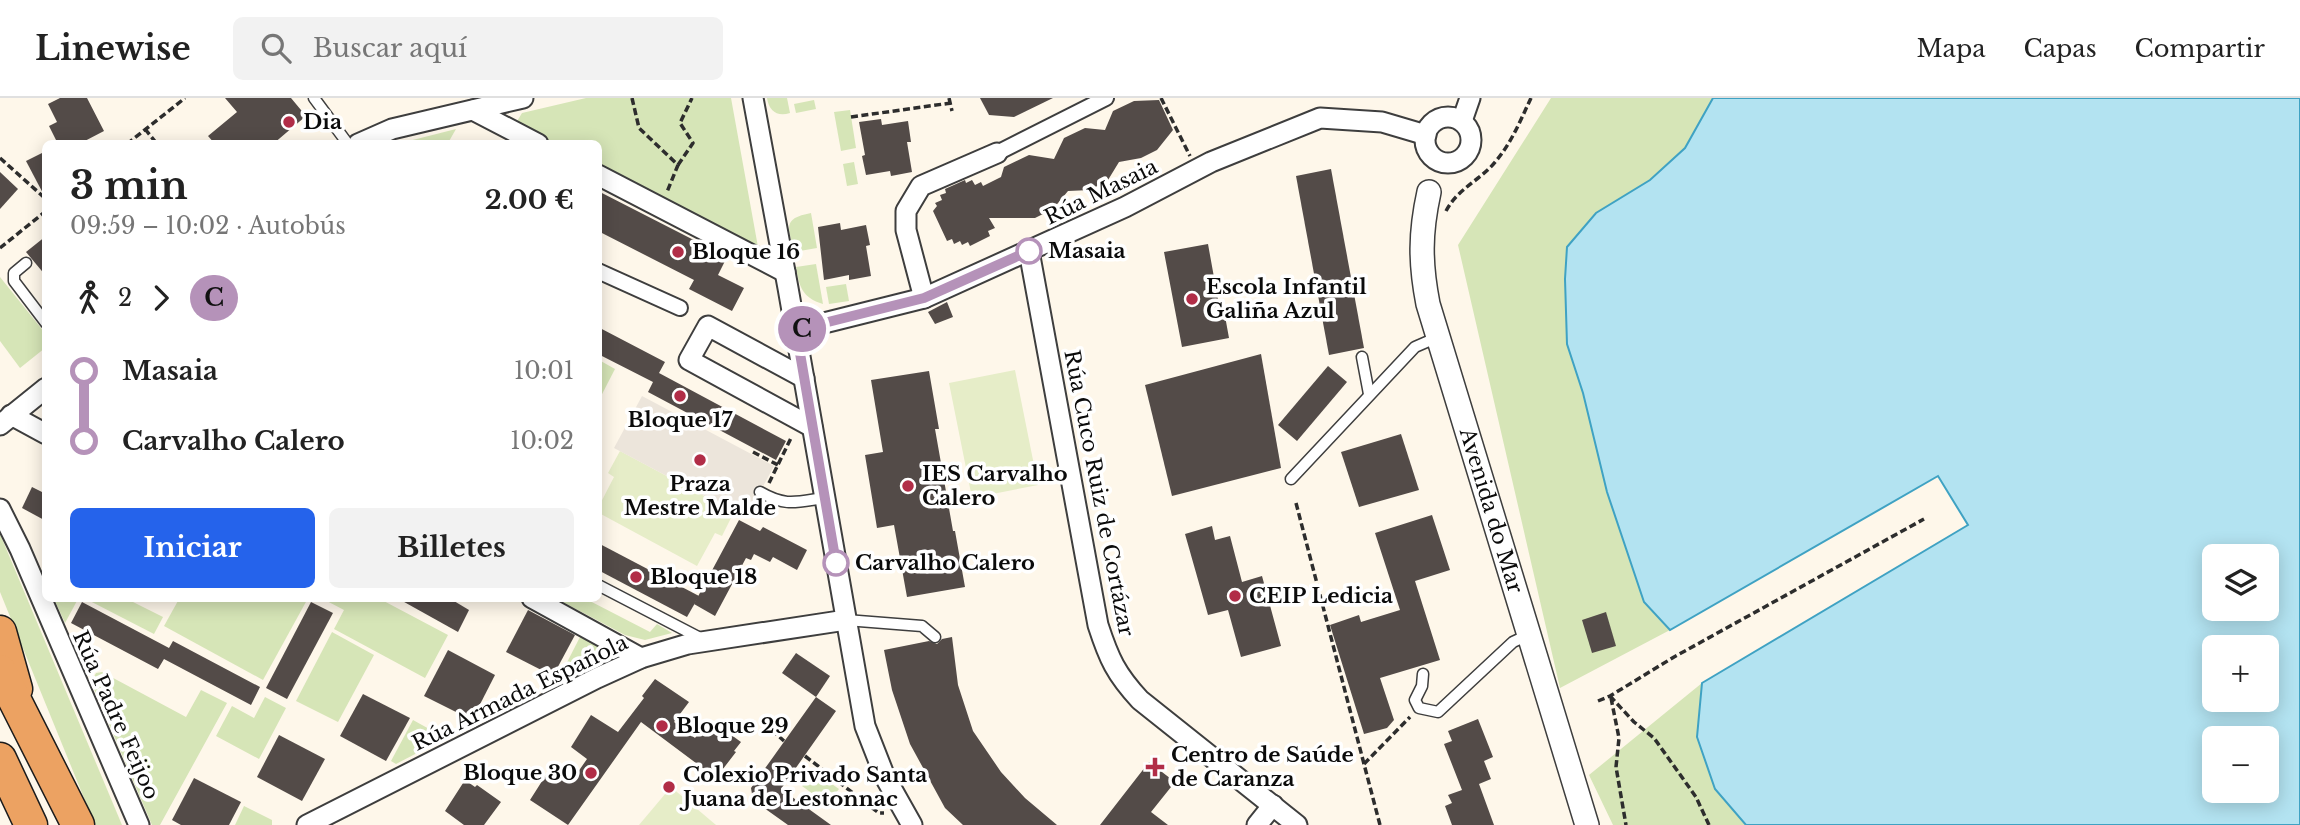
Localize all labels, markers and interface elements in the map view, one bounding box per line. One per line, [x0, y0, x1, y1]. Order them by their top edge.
search box [233, 17, 723, 80]
text: Linewise [35, 28, 191, 69]
icon: search [257, 29, 295, 67]
text: Buscar aquí [313, 32, 467, 64]
text: Mapa [1916, 34, 1986, 63]
text: Capas [2024, 34, 2097, 63]
text: Compartir [2135, 34, 2265, 63]
place label: Dia [303, 109, 342, 135]
marker: Dia [281, 114, 297, 130]
street label: Rúa Masaia [1040, 153, 1162, 231]
text: 3 min [70, 162, 188, 209]
text: 2.00 € [485, 184, 574, 216]
text: 09:59 – 10:02 · Autobús [70, 212, 346, 240]
marker: Masaia [1016, 238, 1042, 264]
place label: Masaia [1048, 238, 1126, 264]
place label: Bloque 16 [692, 239, 800, 265]
marker: Bloque 16 [670, 244, 686, 260]
place label: Escola Infantil Galiña Azul [1206, 274, 1367, 324]
icon: walk [70, 279, 108, 317]
icon: forward [142, 279, 180, 317]
text: C [204, 283, 224, 312]
text: 2 [118, 284, 132, 312]
marker: Escola Infantil Galiña Azul [1184, 291, 1200, 307]
line badge: C [779, 306, 825, 352]
text: C [792, 314, 812, 343]
street label: Rúa Cuco Ruiz de Cortázar [1058, 348, 1140, 638]
text: Masaia [122, 355, 218, 387]
text: 10:01 [514, 357, 574, 385]
marker: Bloque 17 [672, 388, 688, 404]
place label: Bloque 17 [628, 407, 734, 433]
street label: Avenida do Mar [1453, 424, 1528, 596]
text: Carvalho Calero [122, 425, 345, 457]
text: 10:02 [510, 427, 574, 455]
marker: Praza Mestre Malde [692, 452, 708, 468]
place label: IES Carvalho Calero [922, 461, 1068, 511]
place label: Praza Mestre Malde [624, 471, 776, 521]
marker: IES Carvalho Calero [900, 478, 916, 494]
button: Iniciar [70, 508, 315, 588]
button: Billetes [329, 508, 574, 588]
map controls [2202, 544, 2279, 803]
button: layers [2202, 544, 2279, 621]
marker: Carvalho Calero [823, 550, 849, 576]
place label: Carvalho Calero [855, 550, 1035, 576]
place label: Bloque 18 [650, 564, 757, 590]
marker: Bloque 18 [628, 569, 644, 585]
place label: CEIP Ledicia [1249, 583, 1393, 609]
marker: CEIP Ledicia [1227, 588, 1243, 604]
street label: Rúa Padre Feijoo [67, 627, 165, 803]
street label: Rúa Armada Española [408, 629, 632, 757]
button: + [2202, 635, 2279, 712]
place label: Bloque 29 [676, 713, 789, 739]
marker: Bloque 29 [654, 718, 670, 734]
button: − [2202, 726, 2279, 803]
place label: Centro de Saúde de Caranza [1171, 742, 1354, 792]
marker: Centro de Saúde de Caranza [1145, 757, 1165, 777]
place label: Bloque 30 [463, 760, 577, 786]
place label: Colexio Privado Santa Juana de Lestonnac [679, 762, 927, 812]
marker: Bloque 30 [583, 765, 599, 781]
marker: Colexio Privado Santa Juana de Lestonnac [661, 779, 677, 795]

